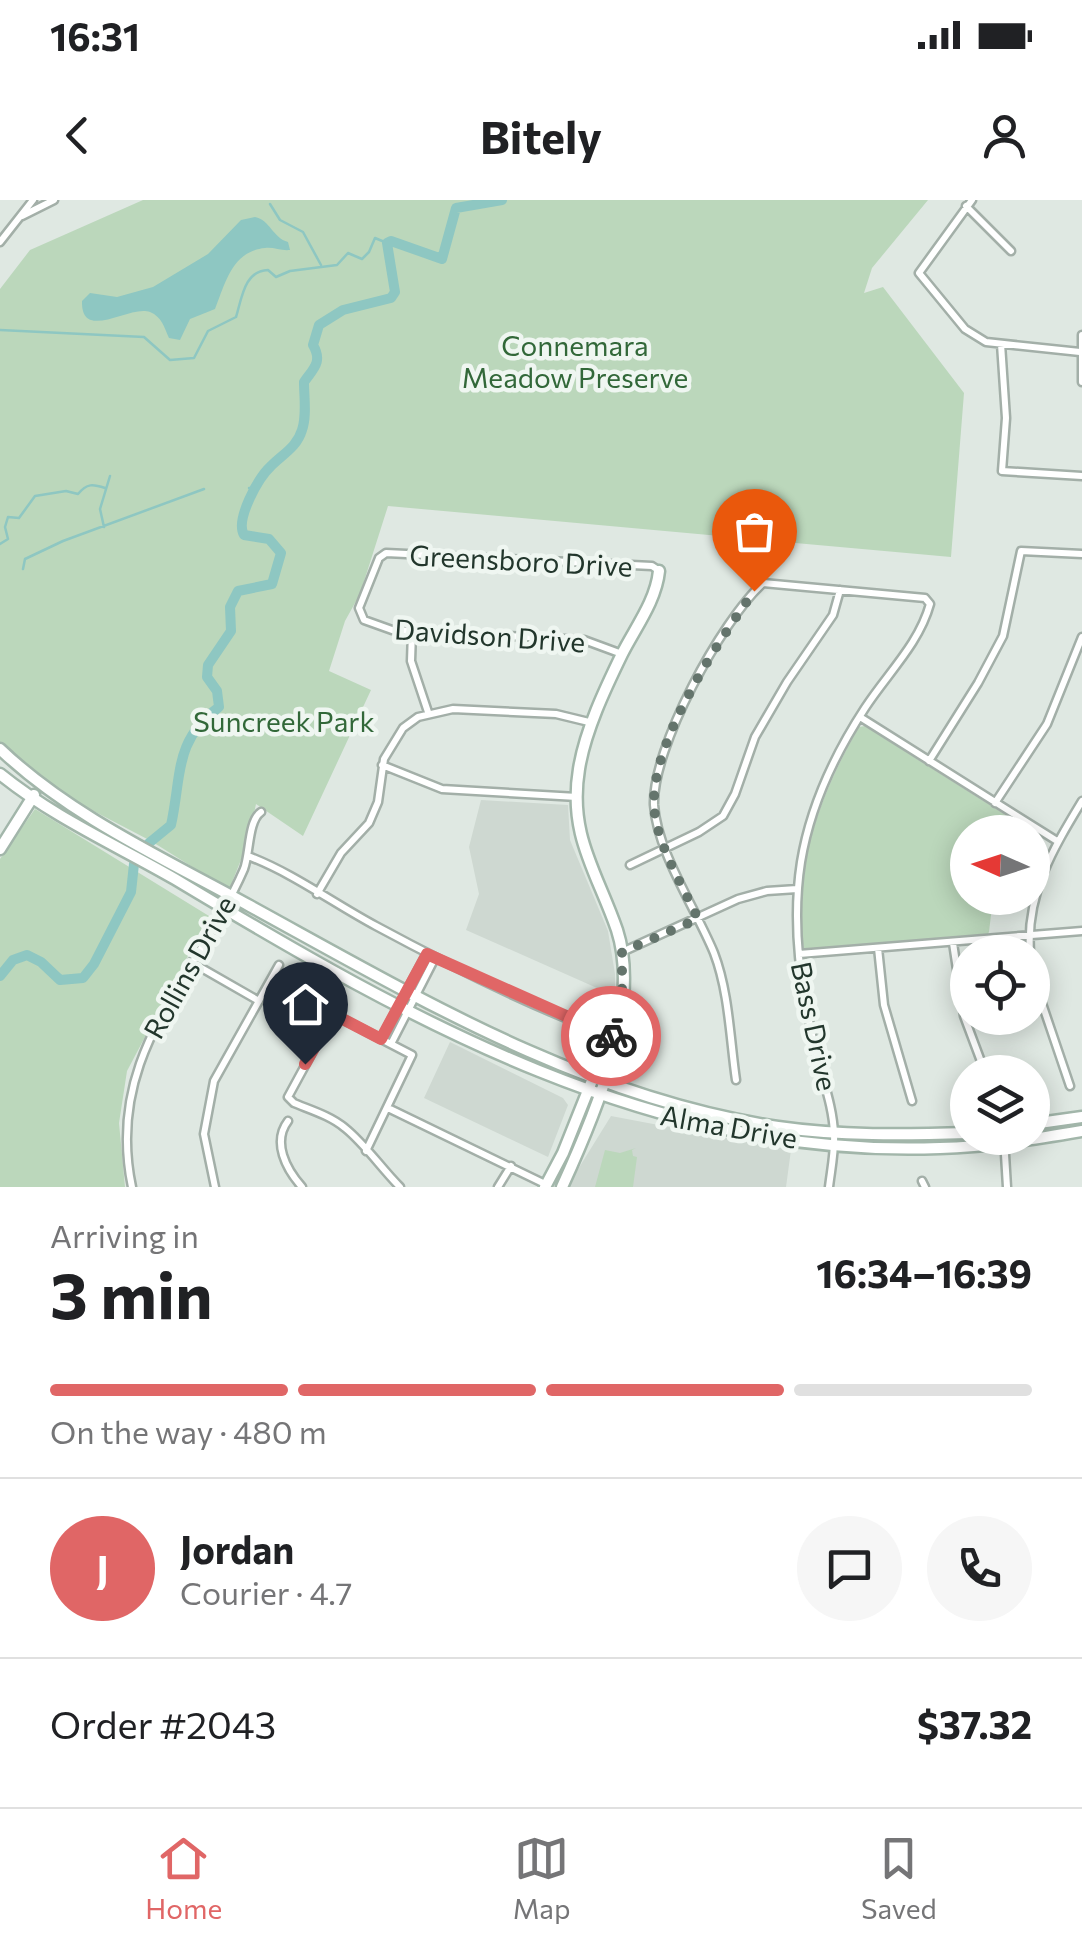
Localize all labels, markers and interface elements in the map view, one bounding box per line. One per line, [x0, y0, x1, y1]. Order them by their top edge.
text: 16:31 [50, 12, 140, 59]
icon: back [50, 108, 105, 163]
text: Bitely [480, 108, 602, 163]
icon: person [977, 108, 1032, 163]
park label: Connemara Meadow Preserve [462, 328, 688, 394]
pin [712, 489, 797, 592]
icon: bag [727, 504, 782, 559]
street label: Greensboro Drive [409, 537, 633, 583]
street label: Davidson Drive [393, 611, 587, 659]
park label: Suncreek Park [193, 704, 375, 738]
north arrow [950, 815, 1050, 915]
map controls [950, 815, 1050, 1155]
street label: Rollins Drive [136, 890, 242, 1044]
button: locate [950, 935, 1050, 1035]
street label: Bass Drive [785, 958, 845, 1094]
pin [263, 962, 348, 1065]
icon: home [278, 977, 333, 1032]
courier [561, 986, 661, 1086]
icon: bike [584, 1009, 639, 1064]
button: layers [950, 1055, 1050, 1155]
street label: Alma Drive [658, 1097, 800, 1155]
text: Arriving in [50, 1215, 199, 1255]
text: 16:34–16:39 [816, 1249, 1032, 1296]
text: 3 min [50, 1253, 213, 1332]
text: On the way · 480 m [50, 1411, 327, 1451]
button: chat [797, 1516, 902, 1621]
button: phone [927, 1516, 1032, 1621]
text: Jordan [180, 1525, 294, 1572]
text: J [96, 1545, 109, 1592]
text: Courier · 4.7 [180, 1572, 353, 1612]
text: Order #2043 [50, 1700, 276, 1747]
text: $37.32 [917, 1700, 1032, 1747]
tab: Home [145, 1831, 222, 1925]
tab: Map [513, 1831, 571, 1925]
tab: Saved [861, 1831, 937, 1925]

